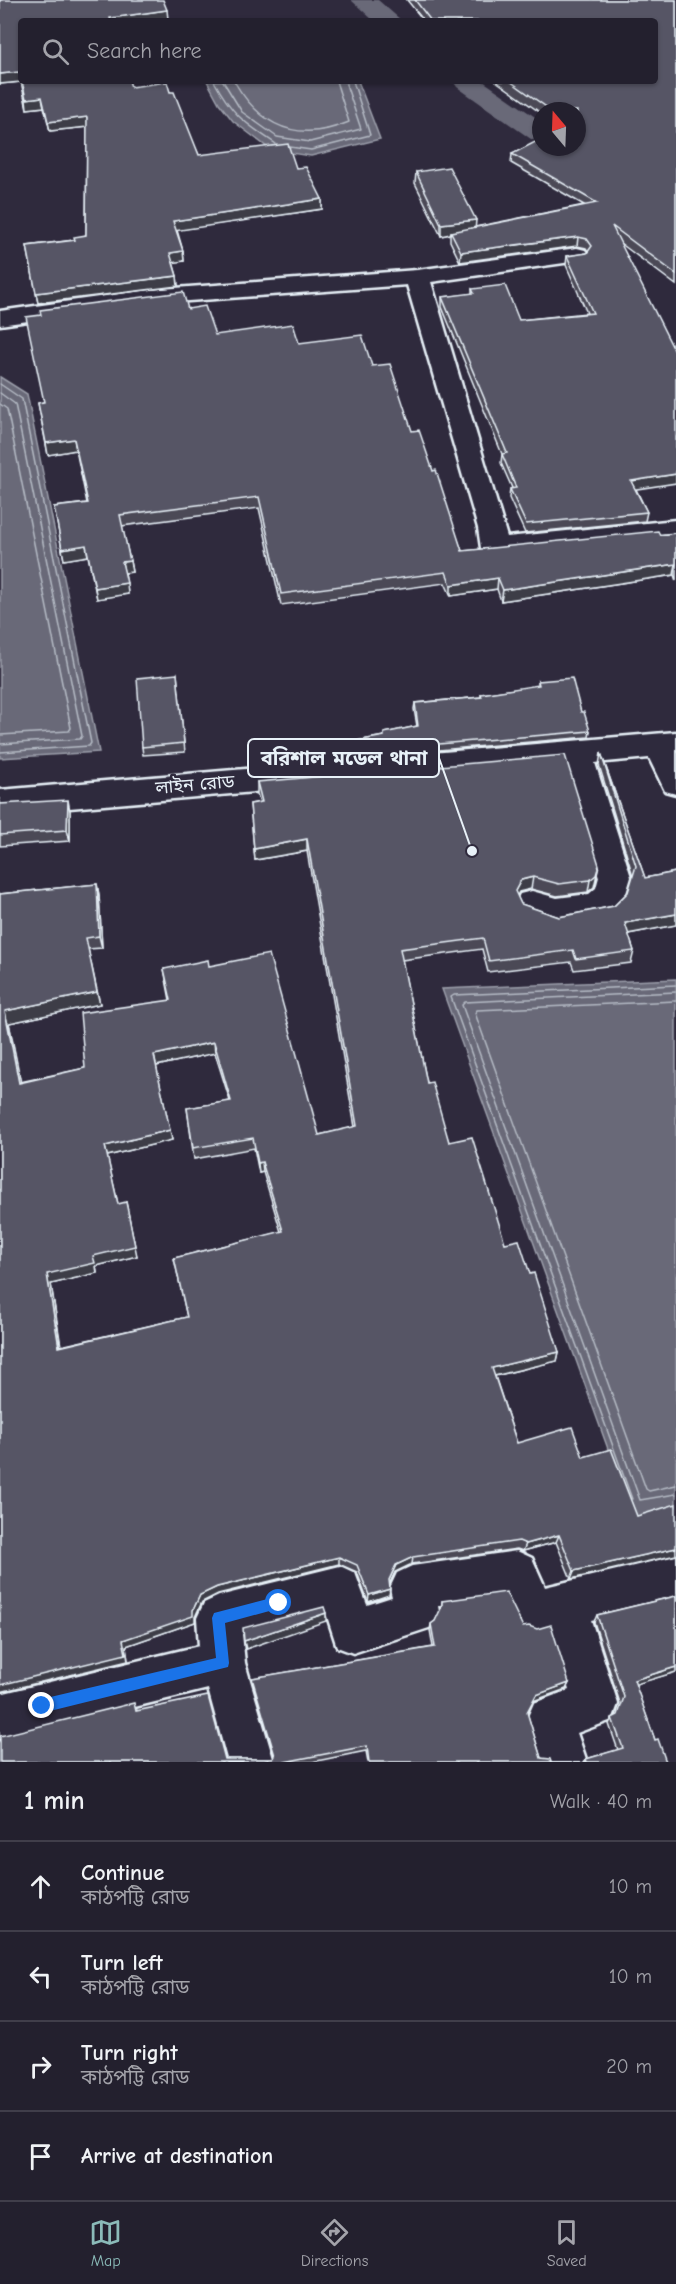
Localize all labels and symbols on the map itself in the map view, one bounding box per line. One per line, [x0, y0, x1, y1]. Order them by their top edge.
north arrow [532, 102, 586, 156]
callout: বরিশাল মডেল থানা [248, 739, 439, 777]
text: বরিশাল মডেল থানা [260, 746, 428, 770]
street label: লাইন রোড [154, 771, 236, 799]
route start [265, 1589, 291, 1615]
route end [28, 1692, 54, 1718]

